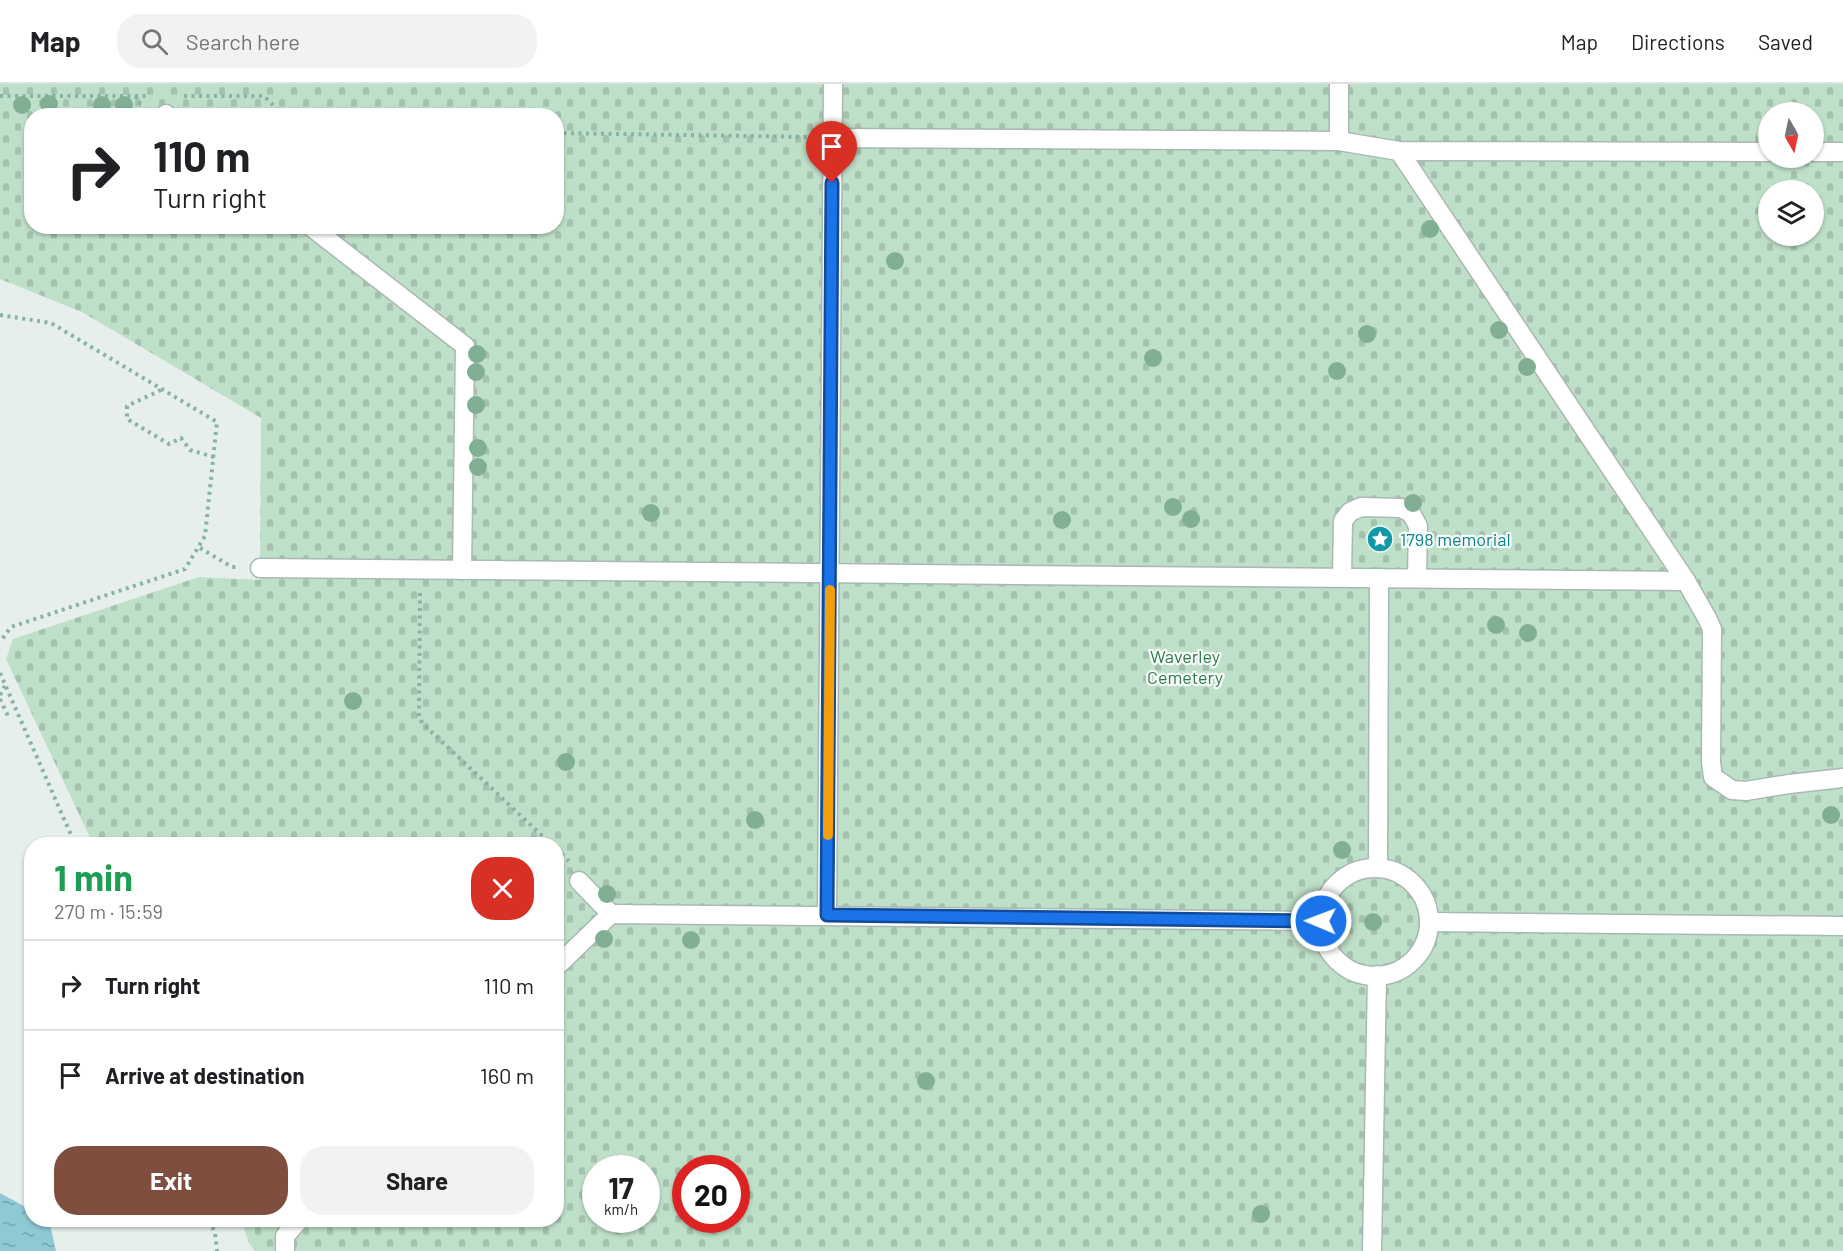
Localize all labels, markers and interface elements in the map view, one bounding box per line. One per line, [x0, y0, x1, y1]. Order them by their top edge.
search box [117, 14, 537, 68]
text: Map [30, 24, 81, 58]
icon: search [138, 25, 171, 58]
text: Search here [186, 28, 300, 54]
text: Map [1561, 29, 1598, 54]
text: Directions [1631, 29, 1725, 54]
text: Saved [1758, 29, 1813, 54]
north arrow [1758, 102, 1824, 168]
map controls [1758, 102, 1824, 246]
pin [806, 121, 857, 183]
text: 110 m [153, 130, 250, 180]
icon: arrive [815, 130, 848, 163]
icon: right [54, 132, 132, 210]
button: layers [1758, 180, 1824, 246]
text: Turn right [153, 181, 267, 213]
place icon: 1798 memorial [1365, 524, 1395, 554]
place label: 1798 memorial [1400, 528, 1511, 550]
park label: Waverley Cemetery [1147, 645, 1223, 688]
text: 1 min [54, 855, 133, 898]
button: close [471, 857, 534, 920]
position arrow [1289, 889, 1353, 953]
text: 270 m · 15:59 [54, 899, 163, 923]
icon: right [54, 969, 87, 1002]
text: Turn right [105, 972, 200, 998]
text: 110 m [484, 972, 534, 998]
icon: arrive [54, 1059, 87, 1092]
text: Arrive at destination [105, 1062, 304, 1088]
text: 160 m [480, 1062, 534, 1088]
button: Exit [54, 1146, 288, 1215]
button: Share [300, 1146, 534, 1215]
speed limit sign: 20 [672, 1155, 750, 1233]
text: 17 [608, 1169, 634, 1205]
text: km/h [604, 1200, 638, 1218]

